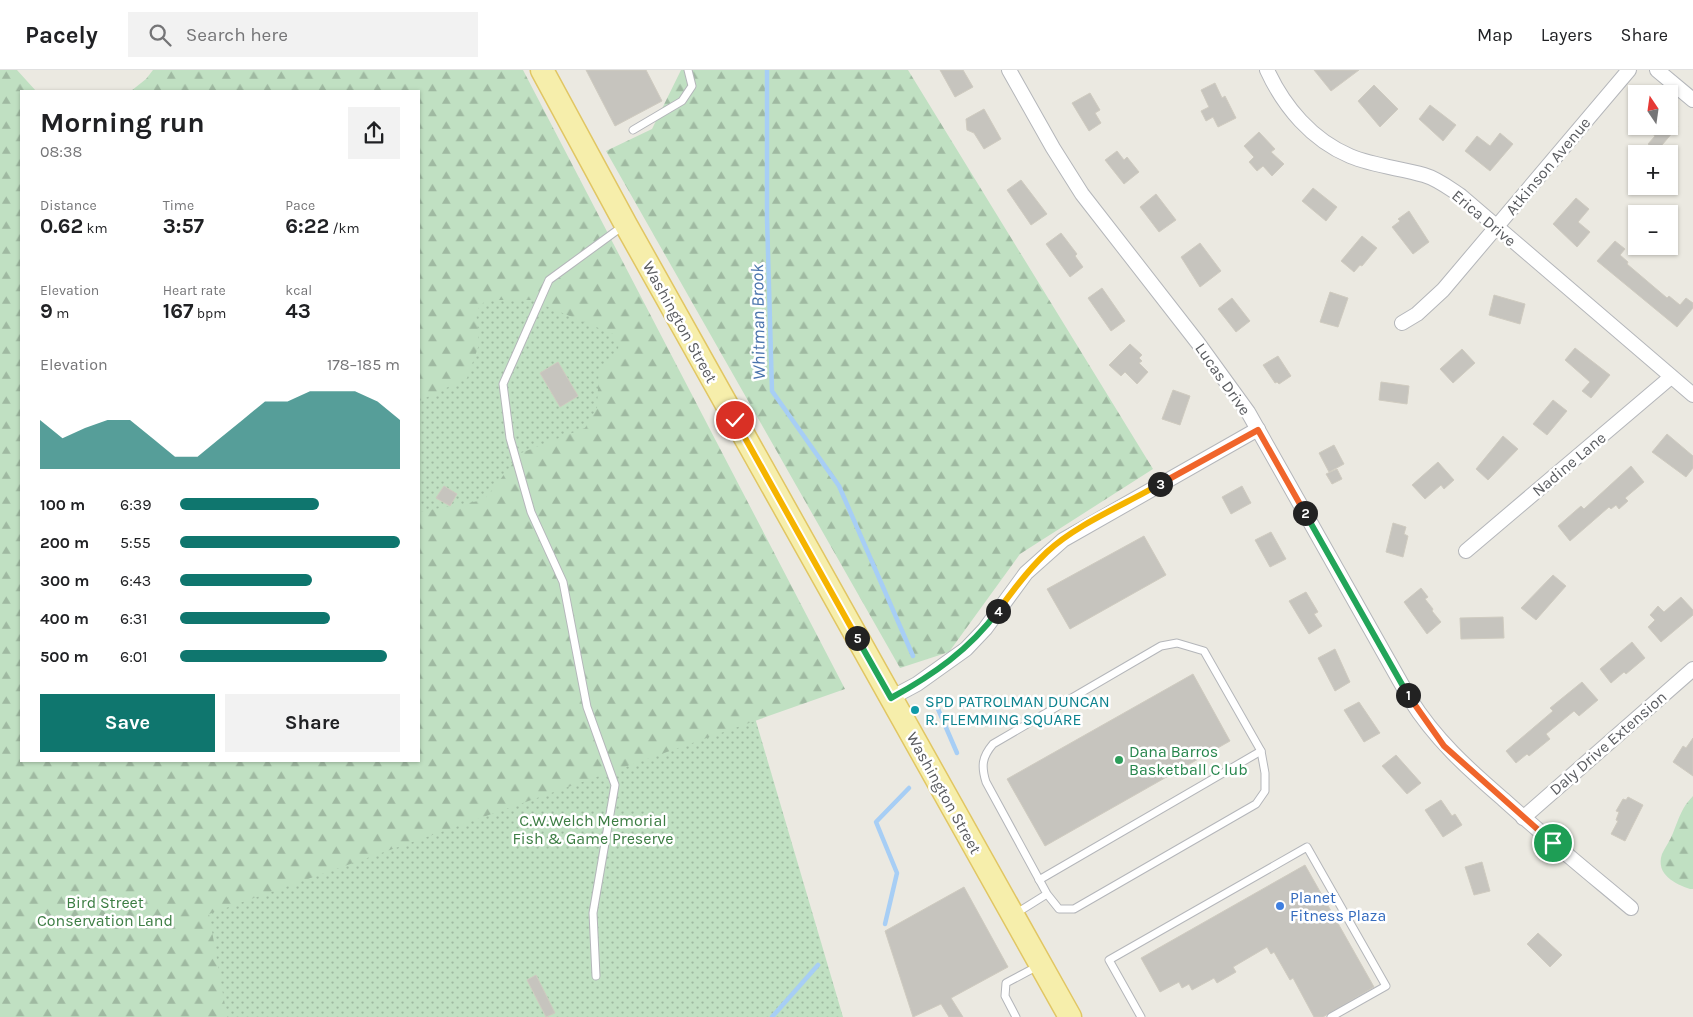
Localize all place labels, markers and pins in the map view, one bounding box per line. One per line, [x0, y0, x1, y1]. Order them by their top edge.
pin [714, 399, 756, 441]
pin: 3 [1148, 472, 1172, 496]
pin: 2 [1292, 500, 1318, 526]
pin: 4 [986, 598, 1010, 624]
pin: 5 [844, 626, 870, 650]
pin: 1 [1396, 682, 1420, 708]
place label: SPD PATROLMAN DUNCAN R. FLEMMING SQUARE [925, 692, 1110, 729]
marker: SPD PATROLMAN DUNCAN R. FLEMMING SQUARE [909, 704, 921, 716]
place label: Dana Barros Basketball C lub [1129, 742, 1248, 779]
marker: Dana Barros Basketball C lub [1113, 754, 1125, 766]
pin [1532, 822, 1574, 864]
place label: Planet Fitness Plaza [1290, 888, 1386, 925]
marker: Planet Fitness Plaza [1274, 900, 1286, 912]

